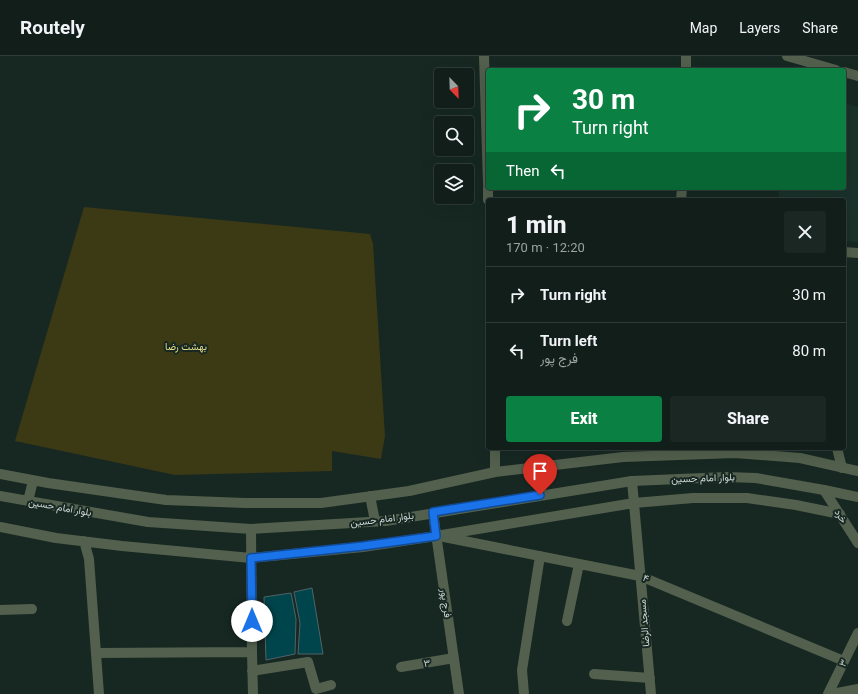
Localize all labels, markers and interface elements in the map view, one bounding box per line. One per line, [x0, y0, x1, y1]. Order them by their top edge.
text: Routely [20, 16, 85, 39]
text: Map [690, 20, 717, 36]
text: Layers [739, 20, 780, 36]
text: Share [802, 20, 838, 36]
north arrow [434, 68, 474, 108]
map controls [434, 68, 474, 204]
text: 30 m [572, 83, 635, 116]
icon: right [506, 84, 558, 136]
button: search [434, 116, 474, 156]
text: Turn right [572, 117, 649, 138]
icon: left [547, 160, 569, 182]
text: Then [506, 162, 539, 180]
button: layers [434, 164, 474, 204]
text: 1 min [506, 211, 567, 239]
button: close [784, 211, 826, 253]
text: 170 m · 12:20 [506, 240, 585, 255]
icon: right [506, 284, 528, 306]
text: Turn right [540, 286, 606, 304]
text: 30 m [792, 286, 826, 304]
text: Turn left [540, 332, 597, 350]
icon: left [506, 340, 528, 362]
park label: بهشت رضا [165, 341, 207, 353]
text: 80 m [792, 342, 826, 360]
text: فرج پور [540, 351, 578, 366]
button: Exit [506, 396, 662, 442]
button: Share [670, 396, 826, 442]
pin [523, 454, 557, 495]
icon: arrive [529, 460, 551, 482]
street label: بلوار امام حسین [671, 471, 735, 486]
street label: بلوار امام حسین [27, 496, 92, 519]
street label: خرد [832, 507, 850, 526]
street label: بلوار امام حسین [350, 510, 415, 529]
street label: ۴ [641, 572, 651, 584]
street label: فرج پور [436, 587, 454, 619]
street label: مسجد الرضا [636, 599, 653, 647]
position arrow [231, 600, 273, 642]
street label: ۳ [423, 657, 432, 669]
street label: ۳ [837, 657, 850, 668]

